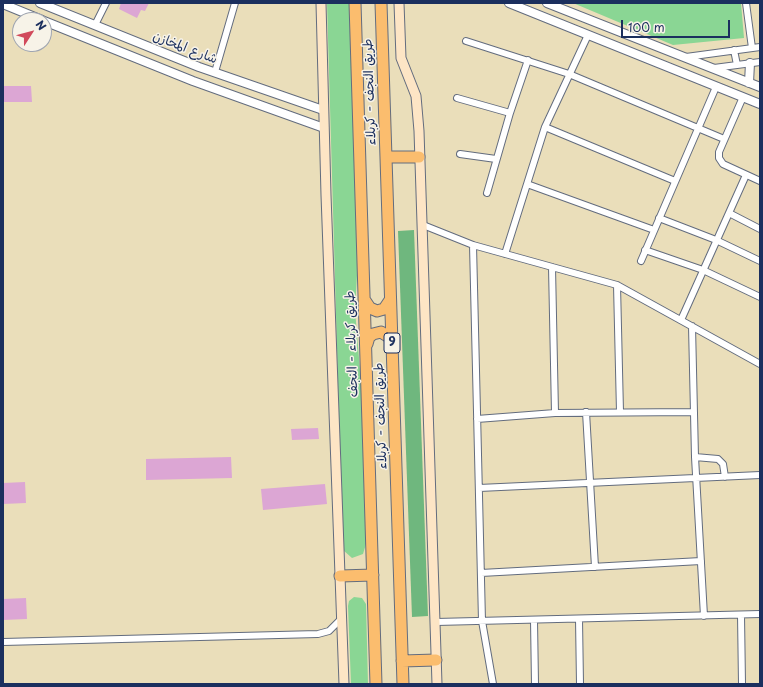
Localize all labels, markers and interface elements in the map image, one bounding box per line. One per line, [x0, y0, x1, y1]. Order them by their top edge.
north arrow [12, 12, 52, 52]
scale bar [623, 12, 732, 38]
text: N [32, 17, 51, 34]
text: 100 m [628, 18, 665, 36]
street label: شارع المخازن [150, 29, 220, 67]
street label: طريق النجف - كربلاء [360, 38, 380, 146]
street label: طريق كربلاء - النجف [342, 290, 362, 398]
road number: 9 [384, 333, 400, 353]
street label: طريق النجف - كربلاء [371, 362, 391, 470]

